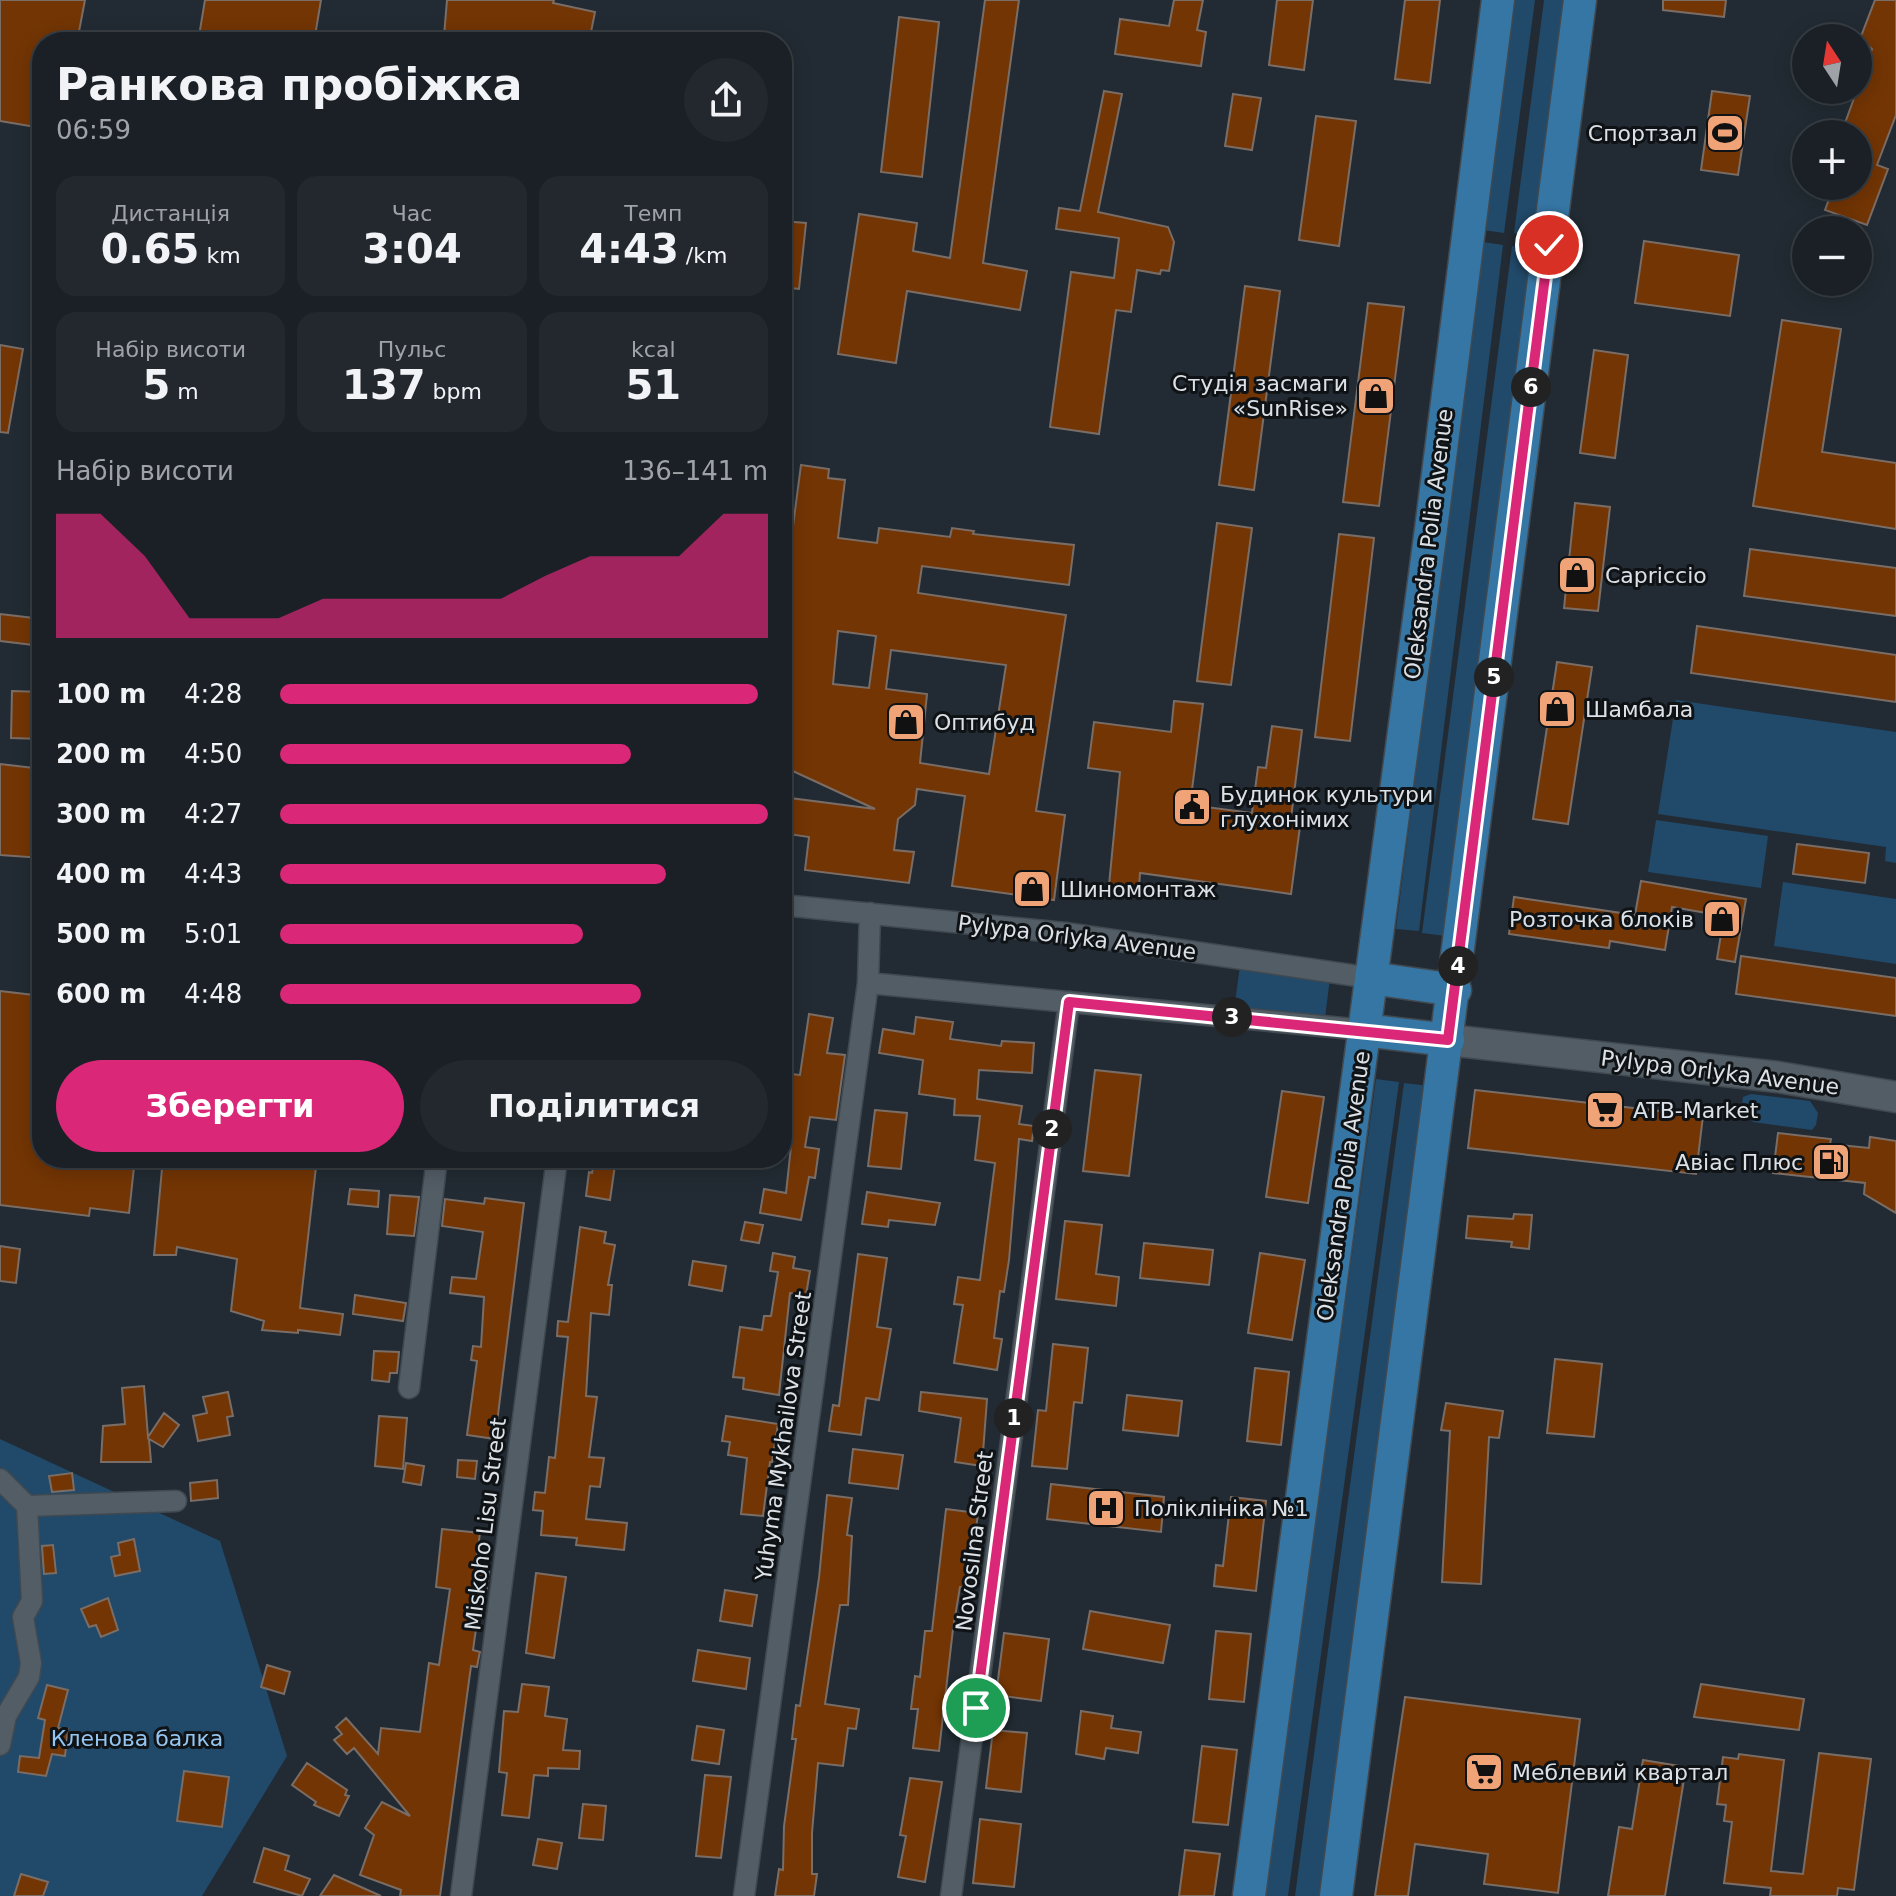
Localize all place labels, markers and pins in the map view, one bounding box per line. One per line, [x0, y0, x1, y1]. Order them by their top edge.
sports icon: Спортзал [1704, 112, 1746, 154]
place label: Спортзал [1588, 121, 1697, 146]
pin [1515, 211, 1583, 279]
pin: 6 [1511, 367, 1551, 407]
place label: Студія засмаги «SunRise» [1172, 371, 1348, 421]
shop icon: Студія засмаги «SunRise» [1355, 375, 1397, 417]
shop icon: Capriccio [1556, 554, 1598, 596]
place label: Capriccio [1605, 563, 1707, 588]
pin: 5 [1474, 657, 1514, 697]
shop icon: Шамбала [1536, 688, 1578, 730]
place label: Шамбала [1585, 697, 1693, 722]
shop icon: Оптибуд [885, 701, 927, 743]
place label: Оптибуд [934, 710, 1035, 735]
place label: Будинок культури глухонімих [1220, 782, 1433, 832]
public building icon: Будинок культури глухонімих [1171, 786, 1213, 828]
shop icon: Шиномонтаж [1011, 868, 1053, 910]
place label: Шиномонтаж [1060, 877, 1216, 902]
shop icon: Розточка блоків [1701, 898, 1743, 940]
place label: Розточка блоків [1509, 907, 1694, 932]
pin: 4 [1438, 946, 1478, 986]
pin: 3 [1212, 997, 1252, 1037]
supermarket icon: ATB-Market [1584, 1089, 1626, 1131]
place label: ATB-Market [1633, 1098, 1759, 1123]
pin: 2 [1032, 1109, 1072, 1149]
fuel station icon: Авіас Плюс [1810, 1141, 1852, 1183]
place label: Авіас Плюс [1675, 1150, 1803, 1175]
pin: 1 [994, 1398, 1034, 1438]
hospital icon: Поліклініка №1 [1085, 1487, 1127, 1529]
place label: Поліклініка №1 [1134, 1496, 1309, 1521]
pin [942, 1674, 1010, 1742]
supermarket icon: Меблевий квартал [1463, 1751, 1505, 1793]
place label: Меблевий квартал [1512, 1760, 1728, 1785]

